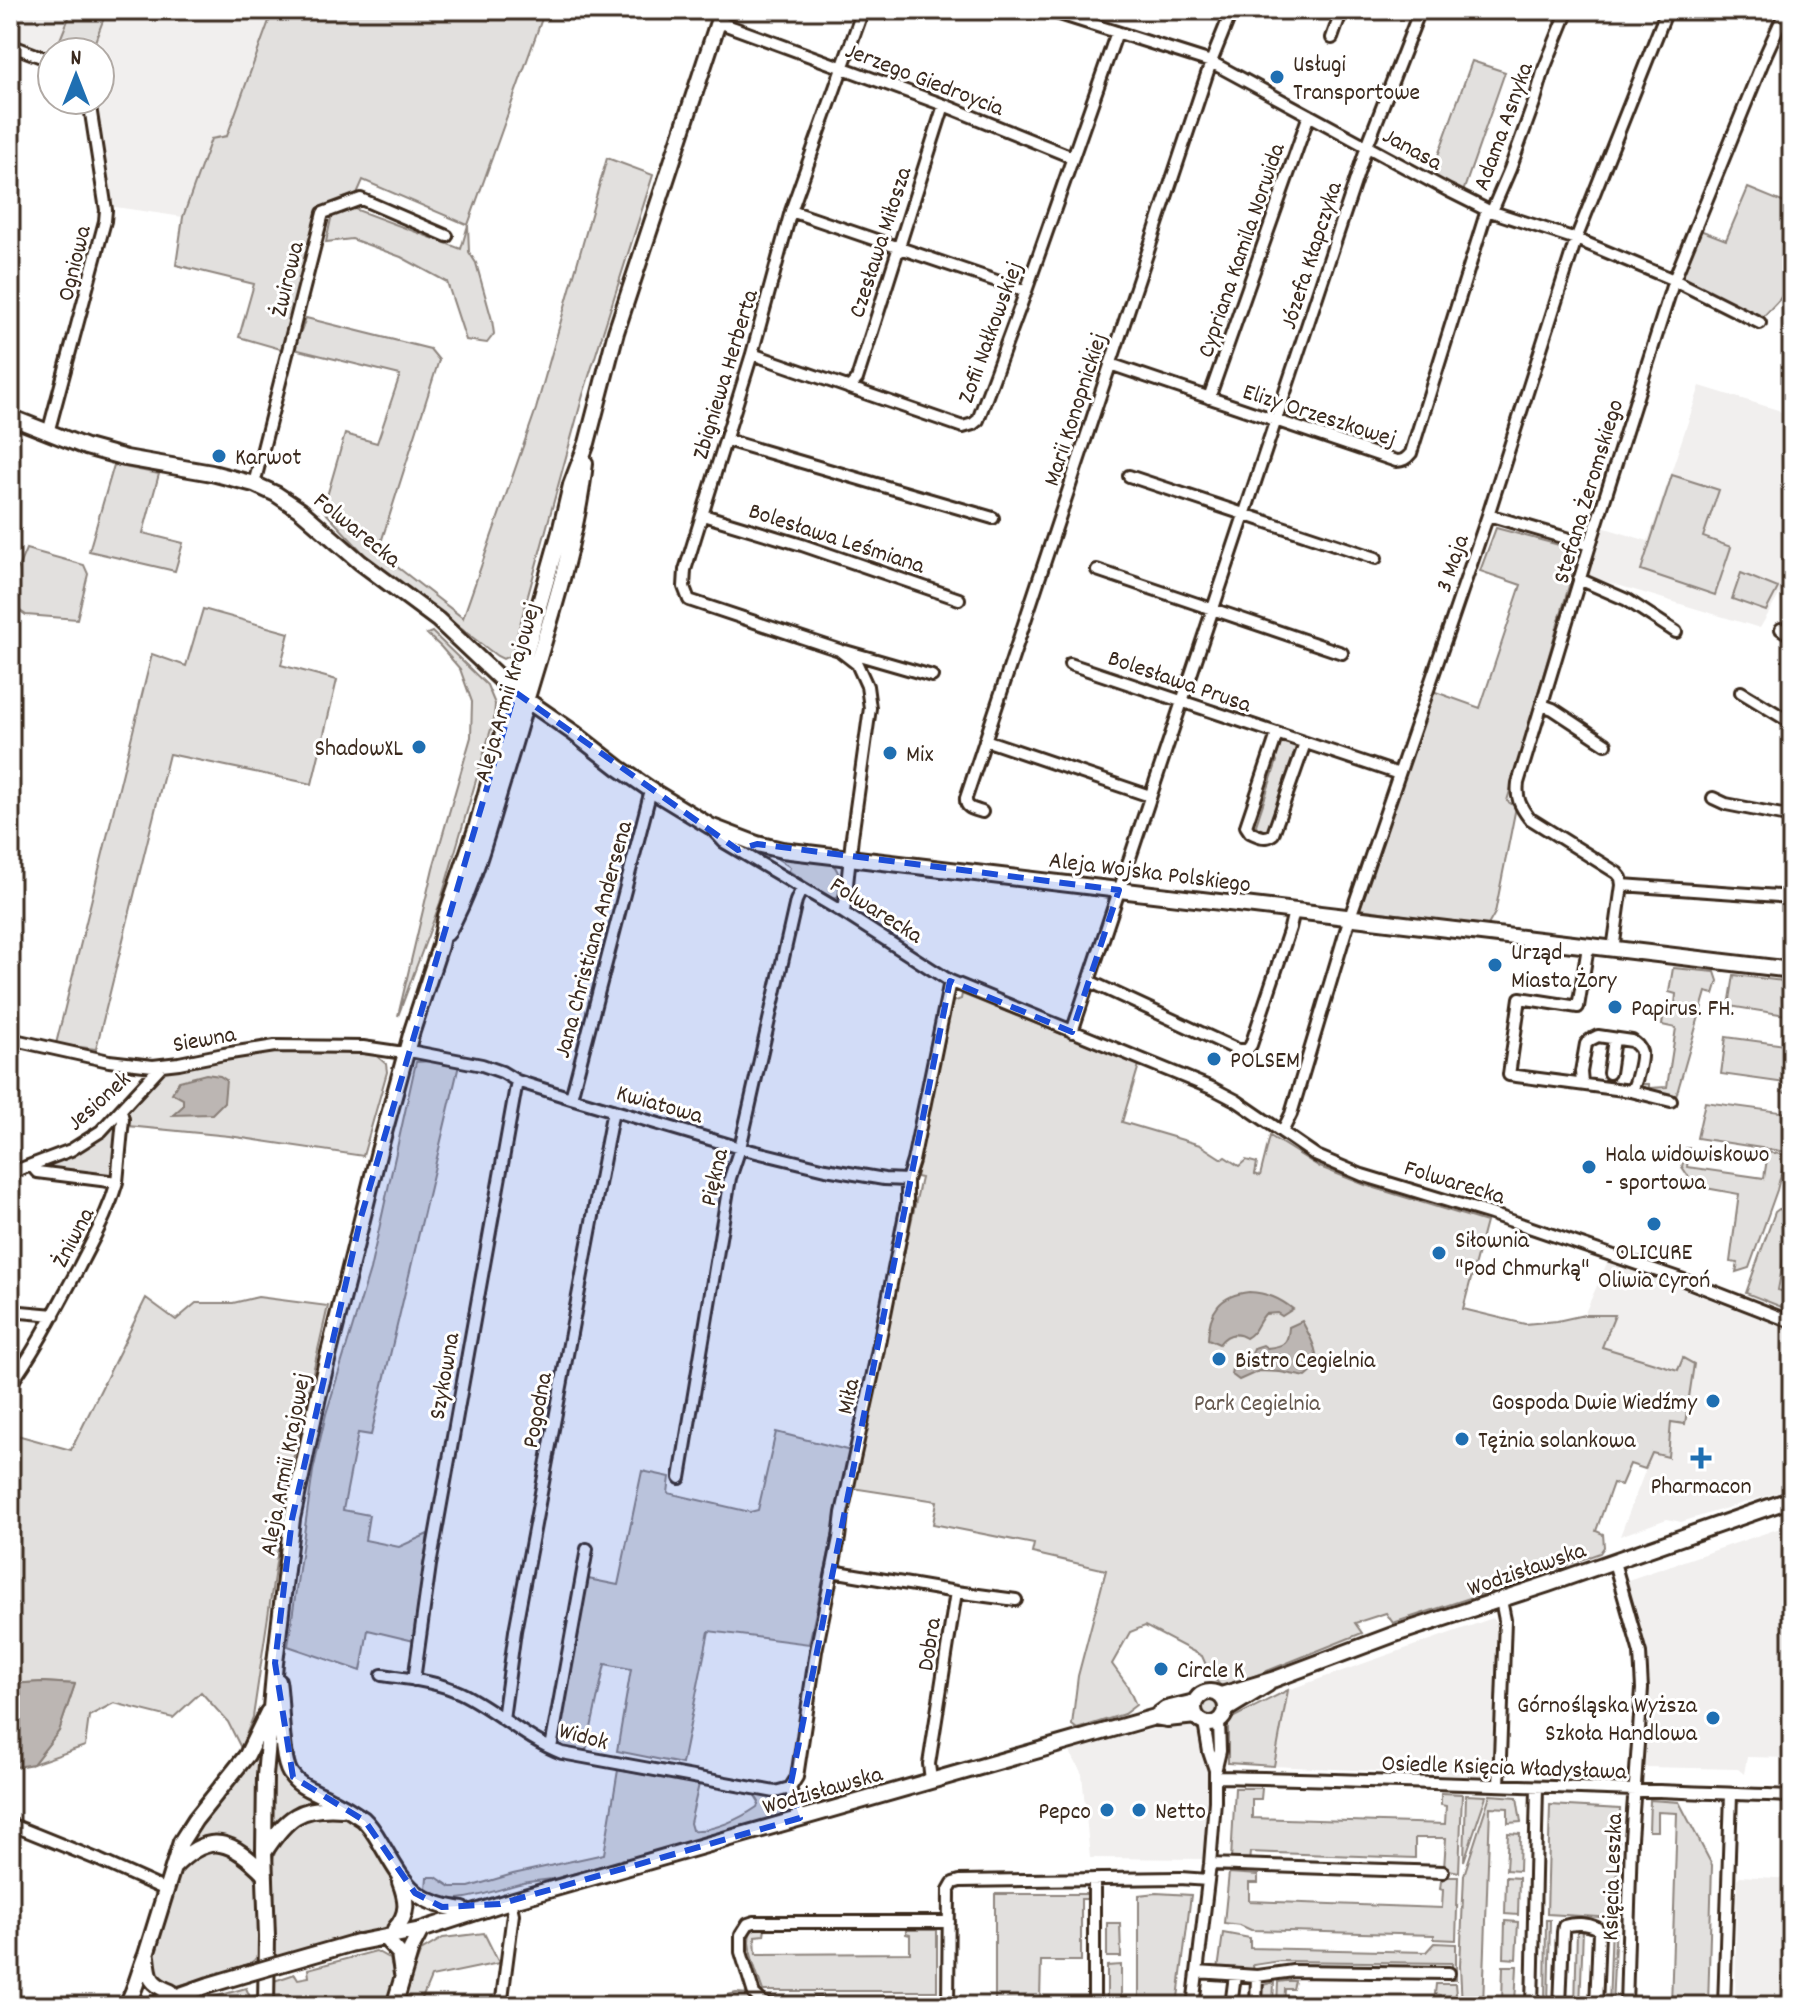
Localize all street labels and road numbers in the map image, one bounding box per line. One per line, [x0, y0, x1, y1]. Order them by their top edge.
street label: Jerzego Giedroycia [840, 35, 1009, 127]
street label: Adama Asnyka [1466, 58, 1544, 196]
street label: Janasa [1375, 120, 1448, 181]
street label: Cypriana Kamila Norwida [1190, 139, 1296, 363]
street label: Czesława Miłosza [841, 162, 922, 323]
street label: Józefa Kłapczyka [1273, 177, 1353, 334]
street label: Ogniowa [50, 221, 102, 305]
street label: Żwirowa [263, 238, 315, 321]
street label: Zofii Nałkowskiej [950, 257, 1033, 409]
street label: Zbigniewa Herberta [685, 285, 769, 464]
street label: Marii Konopnickiej [1036, 329, 1118, 491]
street label: Elizy Orzeszkowej [1238, 376, 1400, 458]
street label: Stefana Żeromskiego [1546, 396, 1634, 588]
street label: Folwarecka [305, 485, 408, 578]
street label: Bolesława Leśmiana [744, 495, 929, 585]
street label: 3 Maja [1428, 530, 1480, 597]
street label: Aleja Armii Krajowej [467, 599, 551, 787]
street label: Bolesława Prusa [1103, 642, 1256, 723]
street label: Jana Christiana Andersena [547, 817, 643, 1062]
street label: Aleja Wojska Polskiego [1047, 845, 1253, 903]
street label: Folwarecka [822, 870, 929, 954]
street label: Siewna [170, 1019, 239, 1063]
street label: Jesionek [60, 1064, 140, 1140]
street label: Kwiatowa [612, 1077, 707, 1135]
street label: Piękna [693, 1145, 739, 1210]
street label: Folwarecka [1399, 1152, 1510, 1216]
street label: Żniwna [45, 1202, 105, 1275]
street label: Szykowna [422, 1330, 470, 1423]
street label: Pogodna [515, 1369, 563, 1451]
street label: Aleja Armii Krajowej [253, 1370, 321, 1559]
street label: Miła [830, 1375, 870, 1418]
street label: Wodzisławska [1463, 1534, 1592, 1607]
street label: Dobra [910, 1615, 952, 1674]
street label: Widok [555, 1715, 612, 1761]
street label: Osiedle Księcia Władysława [1381, 1748, 1628, 1790]
street label: Wodzisławska [759, 1758, 887, 1825]
street label: Księcia Leszka [1595, 1812, 1633, 1941]

